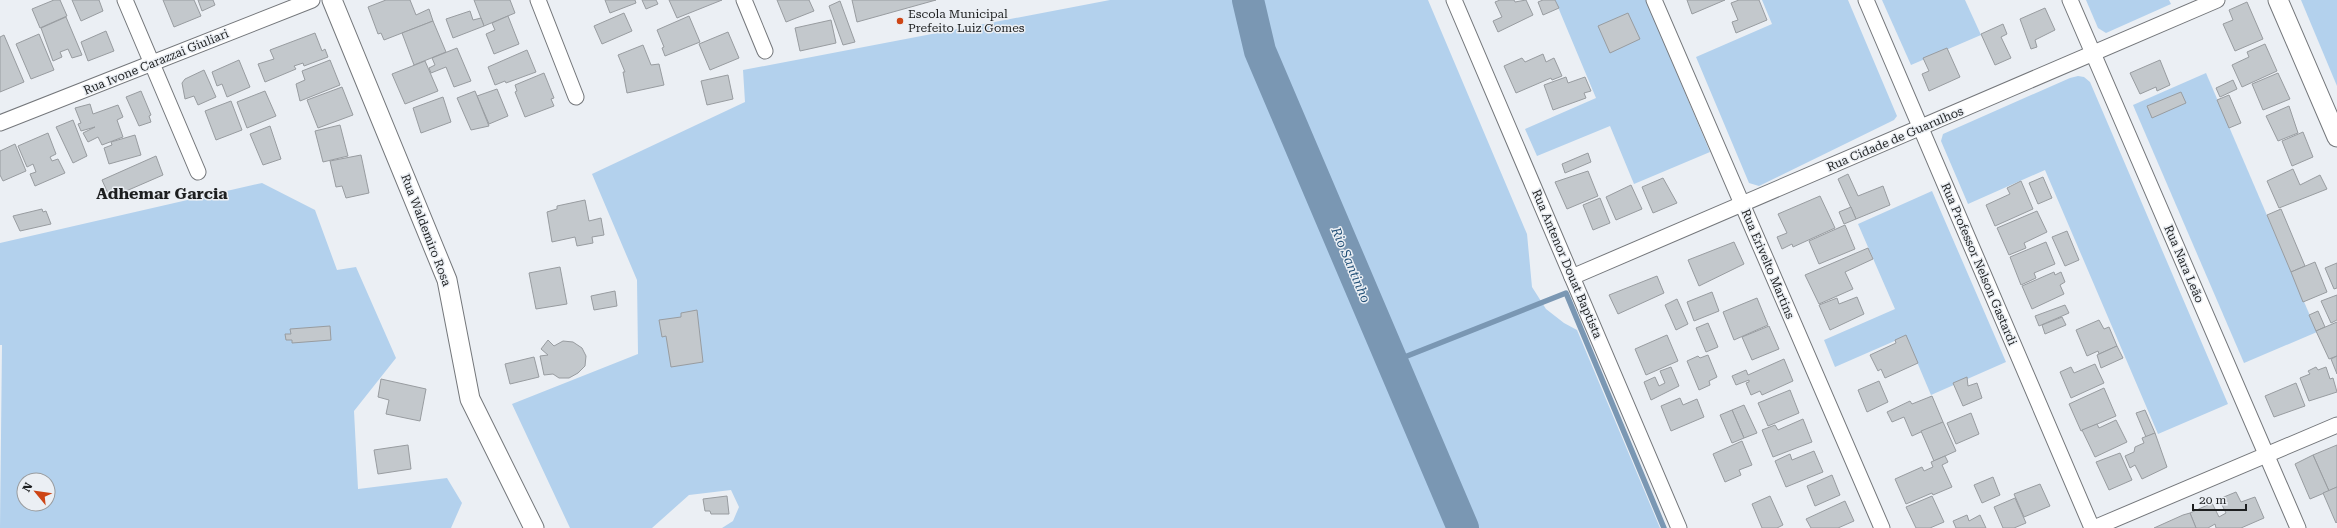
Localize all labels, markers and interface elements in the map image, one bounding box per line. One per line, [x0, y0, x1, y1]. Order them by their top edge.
place label: Escola Municipal Prefeito Luiz Gomes [908, 7, 1025, 35]
marker: Escola Municipal Prefeito Luiz Gomes [895, 16, 905, 26]
street label: Rua Ivone Carazzai Giuliari [81, 26, 231, 98]
street label: Rua Cidade de Guarulhos [1825, 104, 1966, 174]
street label: Rua Waldemiro Rosa [398, 172, 454, 288]
street label: Rua Professor Nelson Gastardi [1938, 181, 2020, 348]
district label: Adhemar Garcia [96, 184, 228, 203]
street label: Rua Antenor Douat Baptista [1529, 187, 1605, 341]
street label: Rua Erivelto Martins [1739, 207, 1798, 321]
street label: Rua Nara Leão [2161, 223, 2207, 305]
water label: Rio Santinho [1328, 224, 1374, 305]
north arrow [16, 472, 56, 512]
text: N [20, 480, 36, 494]
scale bar [2193, 486, 2246, 512]
text: 20 m [2199, 493, 2226, 507]

